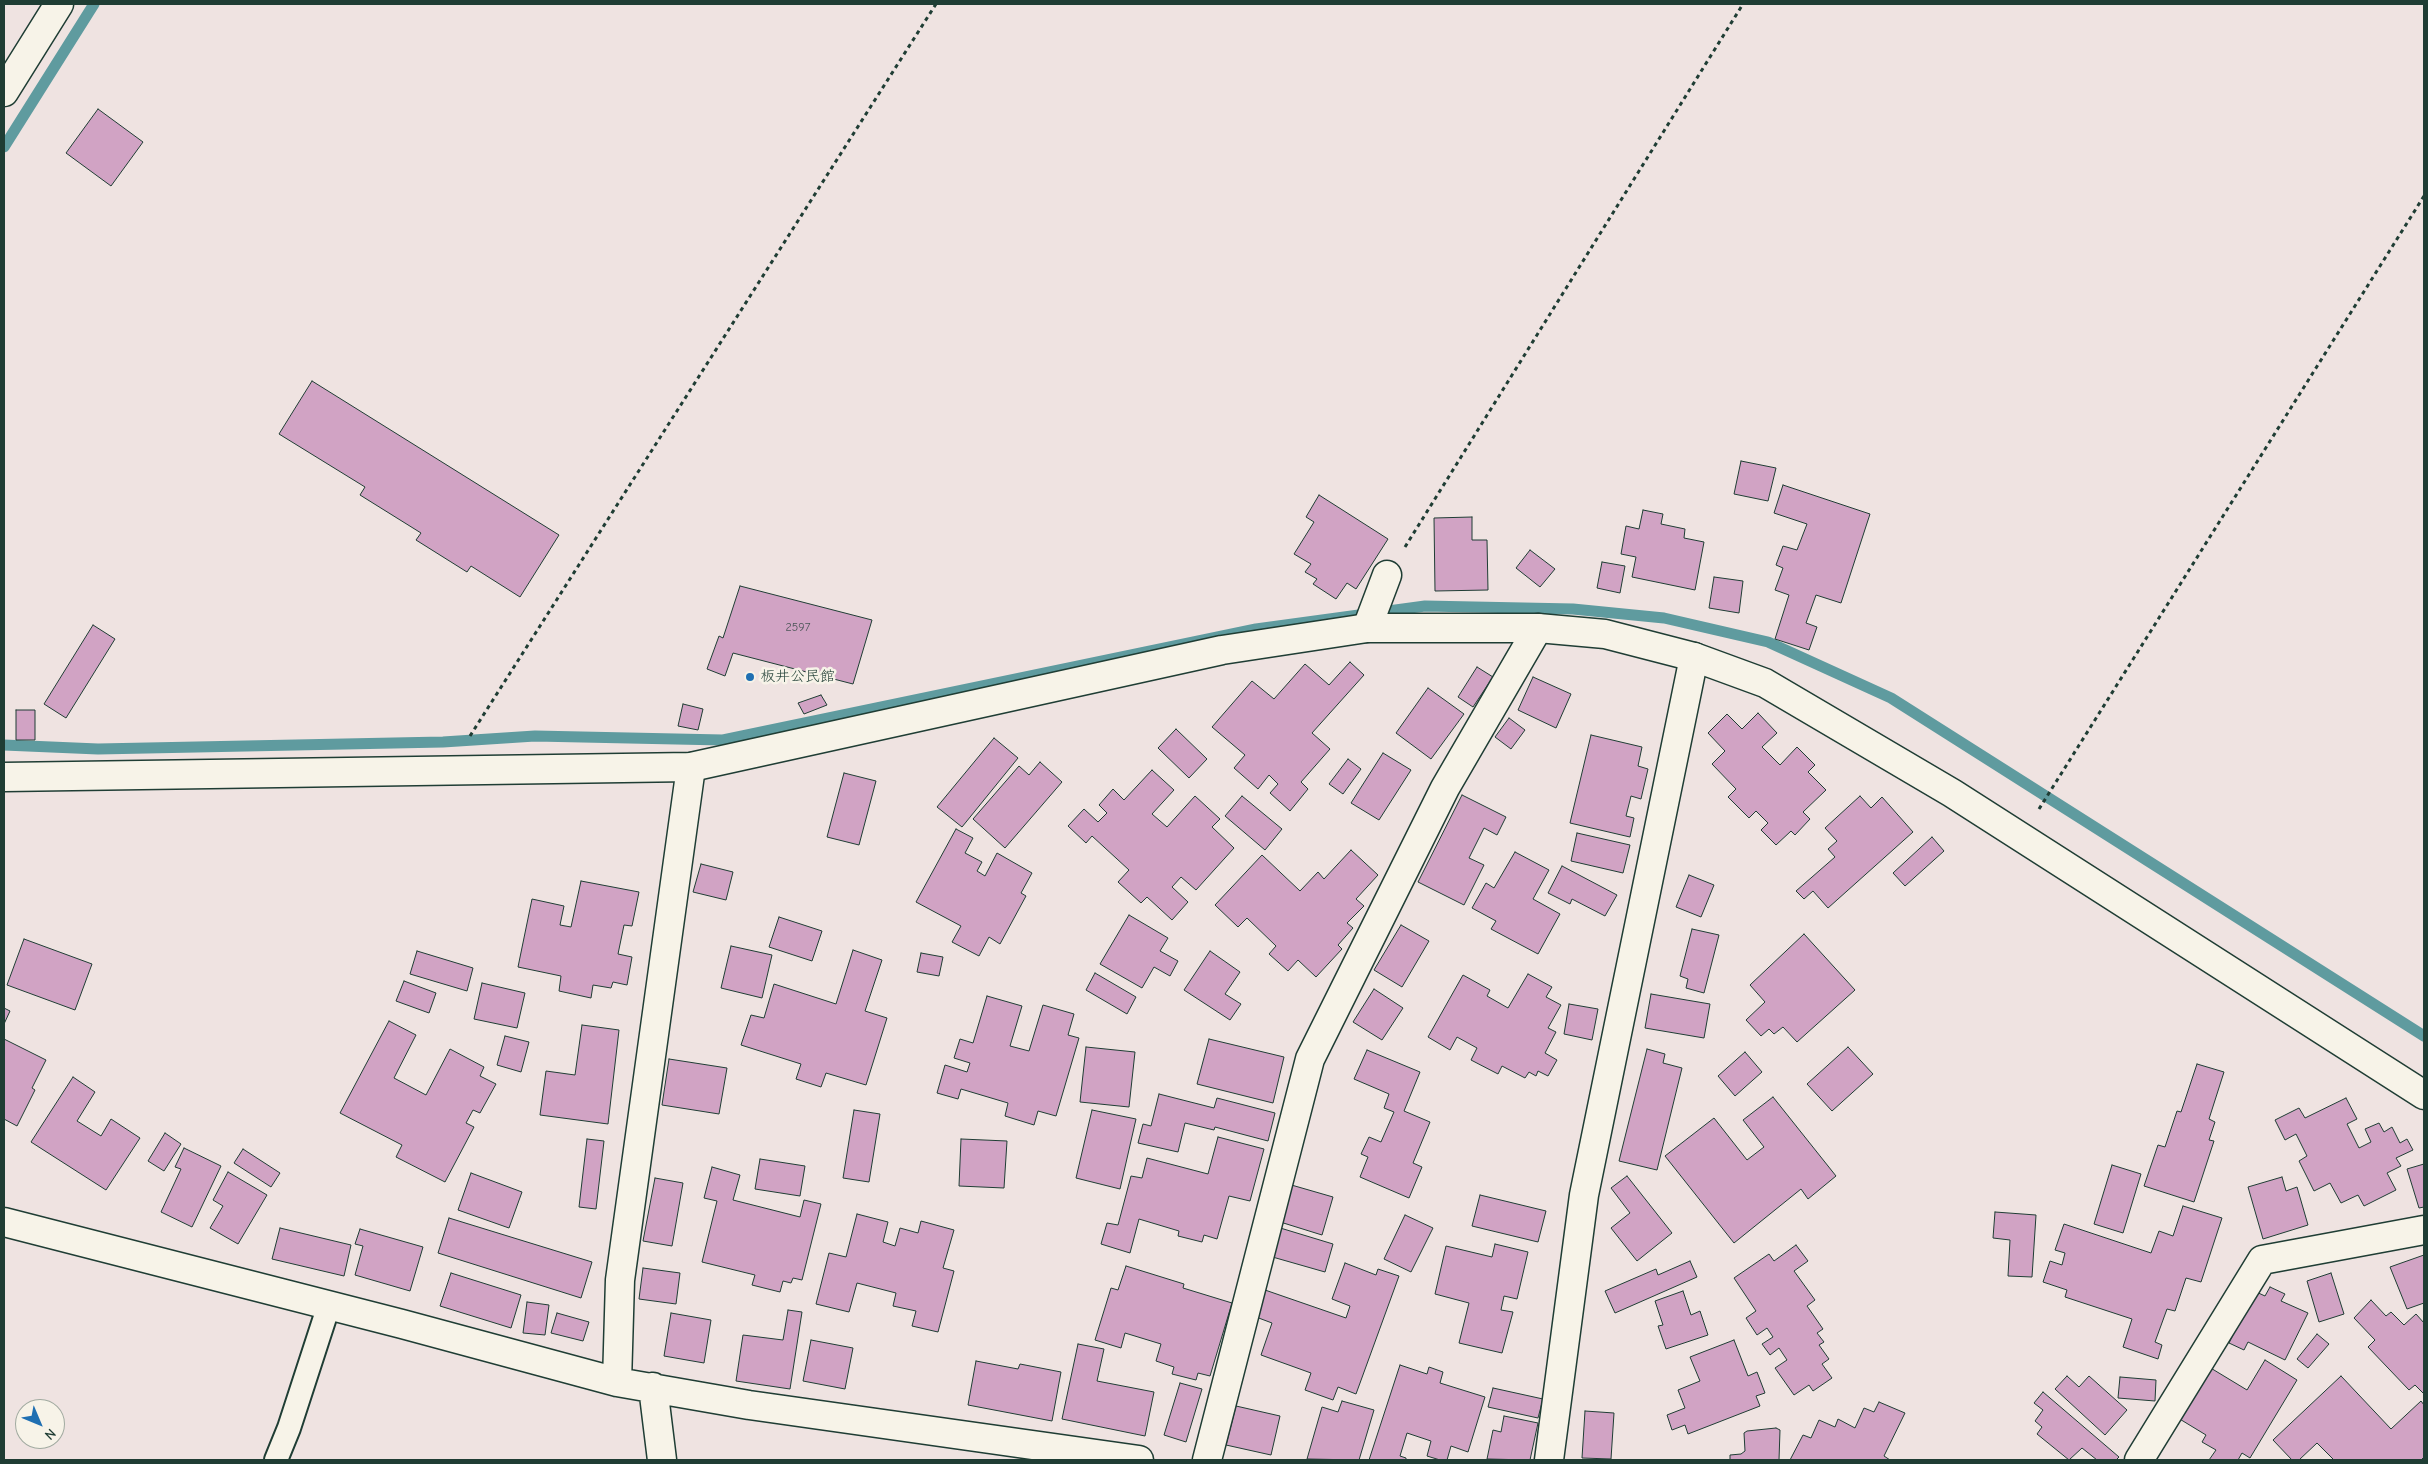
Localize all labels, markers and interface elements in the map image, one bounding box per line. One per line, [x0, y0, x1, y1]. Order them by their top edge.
house number: 2597 [786, 621, 810, 635]
place label: 板井公民館 [760, 668, 835, 686]
marker: 板井公民館 [744, 671, 756, 683]
north arrow [15, 1399, 65, 1449]
text: N [41, 1425, 60, 1443]

